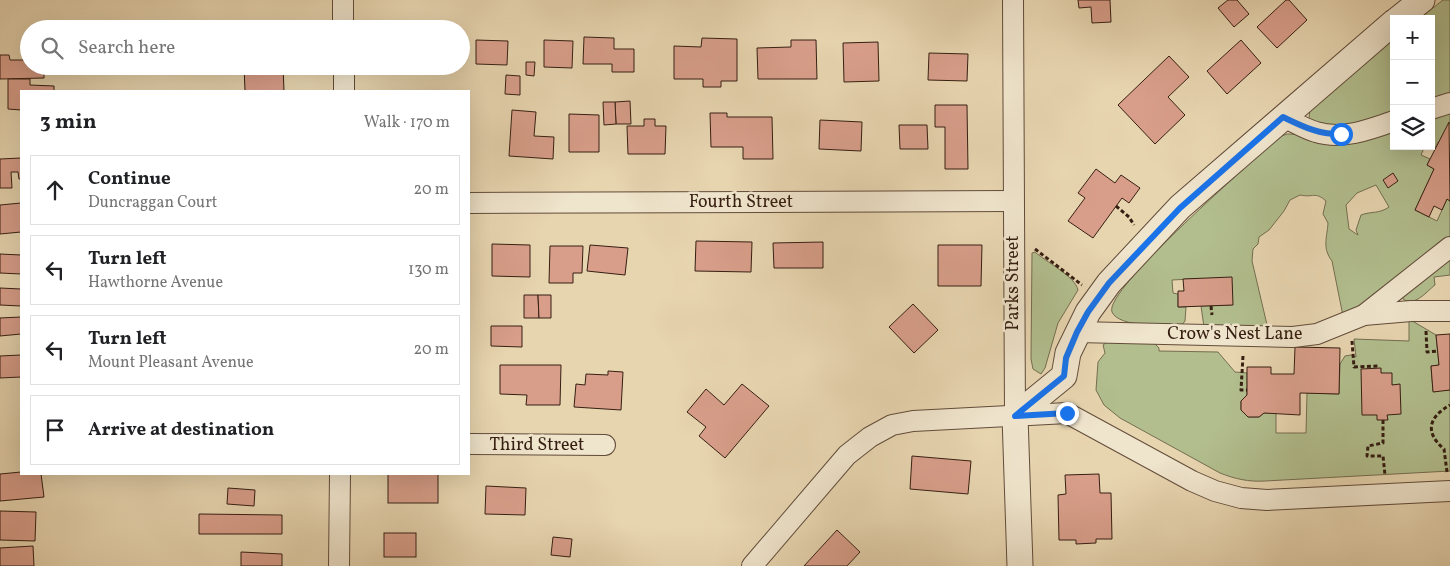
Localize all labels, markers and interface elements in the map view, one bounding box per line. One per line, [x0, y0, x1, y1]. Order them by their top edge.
map controls [1390, 15, 1435, 150]
button: + [1390, 15, 1435, 60]
search box [20, 20, 470, 75]
icon: search [38, 34, 66, 62]
text: Search here [78, 35, 175, 61]
button: − [1390, 60, 1435, 105]
button: layers [1390, 105, 1435, 150]
text: 3 min [40, 108, 96, 137]
text: Walk · 170 m [364, 112, 450, 134]
route start [1330, 123, 1353, 146]
text: Continue [88, 166, 171, 192]
icon: ahead [41, 176, 69, 204]
text: 20 m [414, 179, 449, 201]
street label: Fourth Street [689, 190, 793, 215]
text: Duncraggan Court [88, 192, 217, 214]
street label: Parks Street [1001, 235, 1026, 331]
text: Turn left [88, 246, 167, 272]
icon: left [41, 256, 69, 284]
text: 130 m [408, 259, 449, 281]
text: Hawthorne Avenue [88, 272, 223, 294]
street label: Crow's Nest Lane [1167, 322, 1303, 347]
text: Turn left [88, 326, 167, 352]
icon: left [41, 336, 69, 364]
text: 20 m [414, 339, 449, 361]
text: Mount Pleasant Avenue [88, 352, 254, 374]
route end [1056, 402, 1079, 425]
icon: arrive [41, 416, 69, 444]
text: Arrive at destination [88, 417, 274, 443]
street label: Third Street [490, 433, 584, 458]

